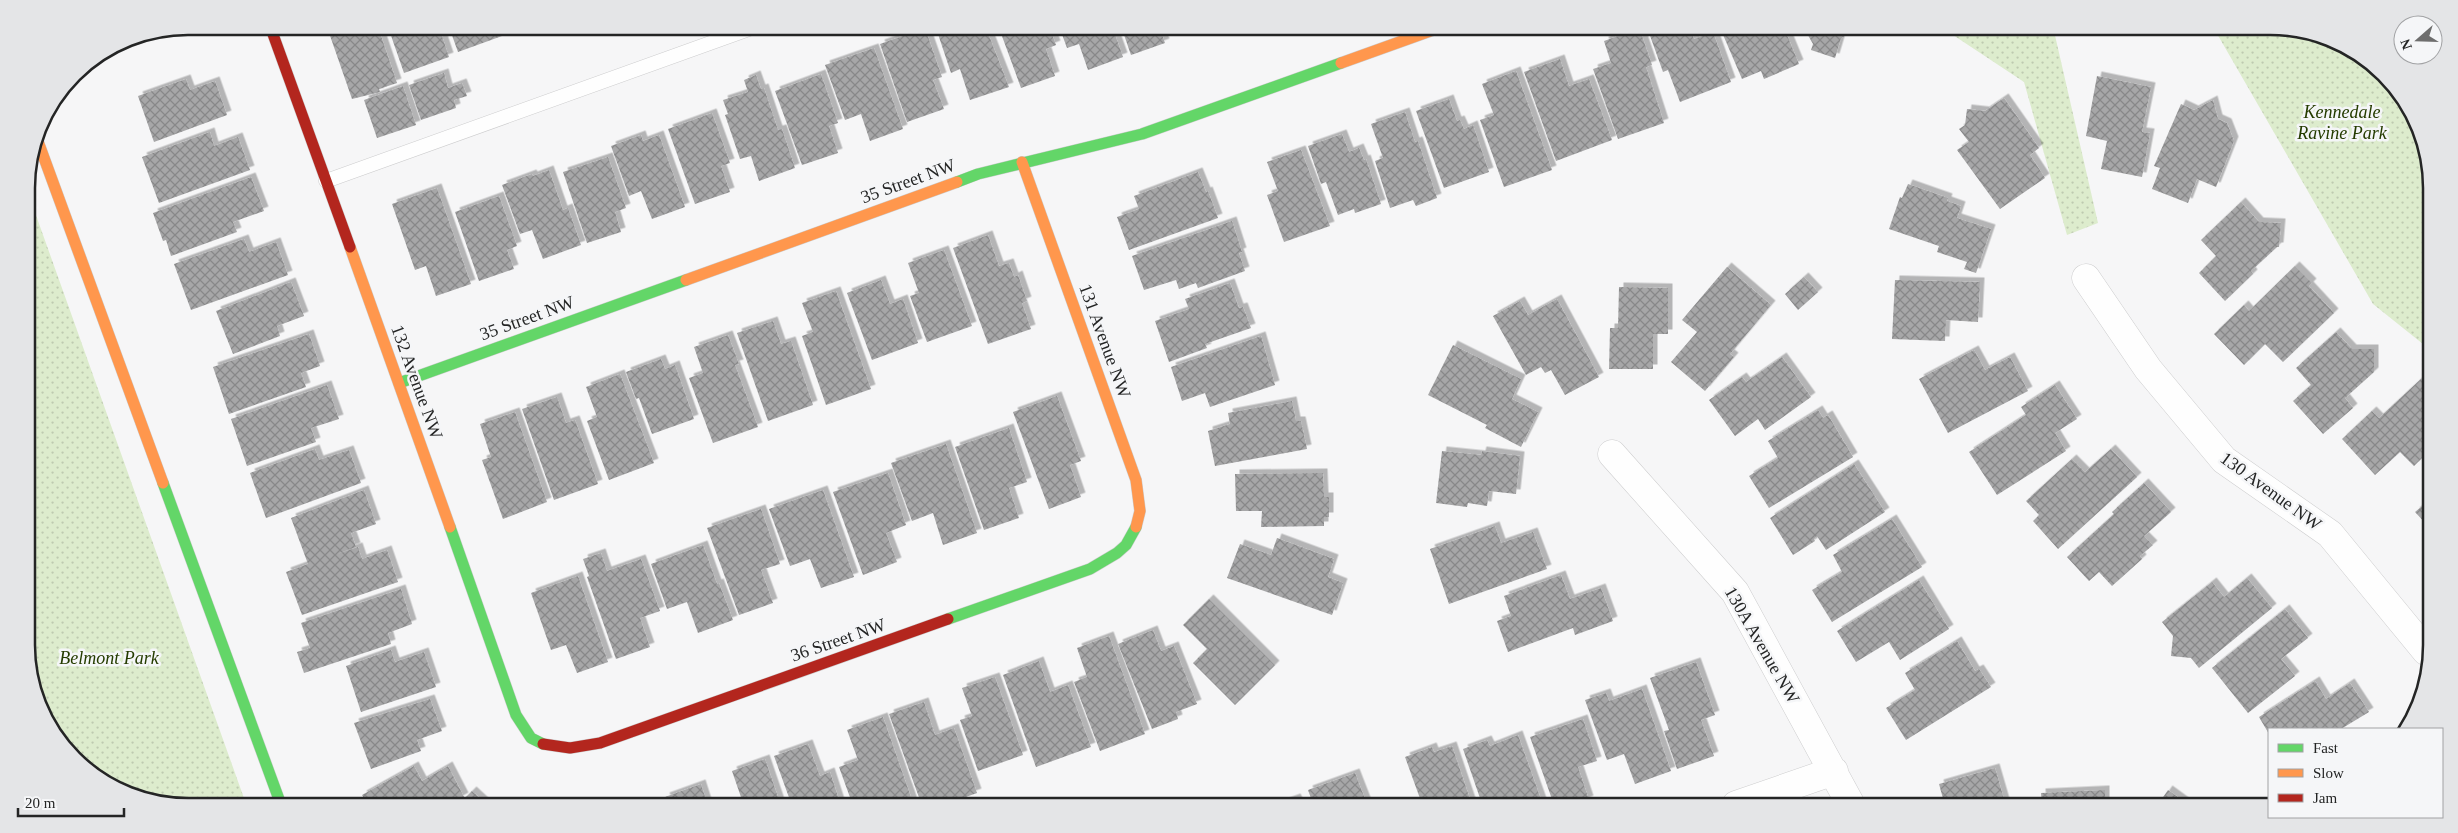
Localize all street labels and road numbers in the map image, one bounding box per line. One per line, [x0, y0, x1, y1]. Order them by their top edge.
street label: 35 Street NW [858, 155, 958, 207]
street label: 131 Avenue NW [1075, 281, 1135, 401]
street label: 35 Street NW [477, 292, 577, 344]
street label: 132 Avenue NW [387, 322, 447, 442]
street label: 130 Avenue NW [2217, 448, 2325, 534]
street label: 130A Avenue NW [1720, 583, 1804, 707]
street label: 36 Street NW [788, 614, 888, 666]

